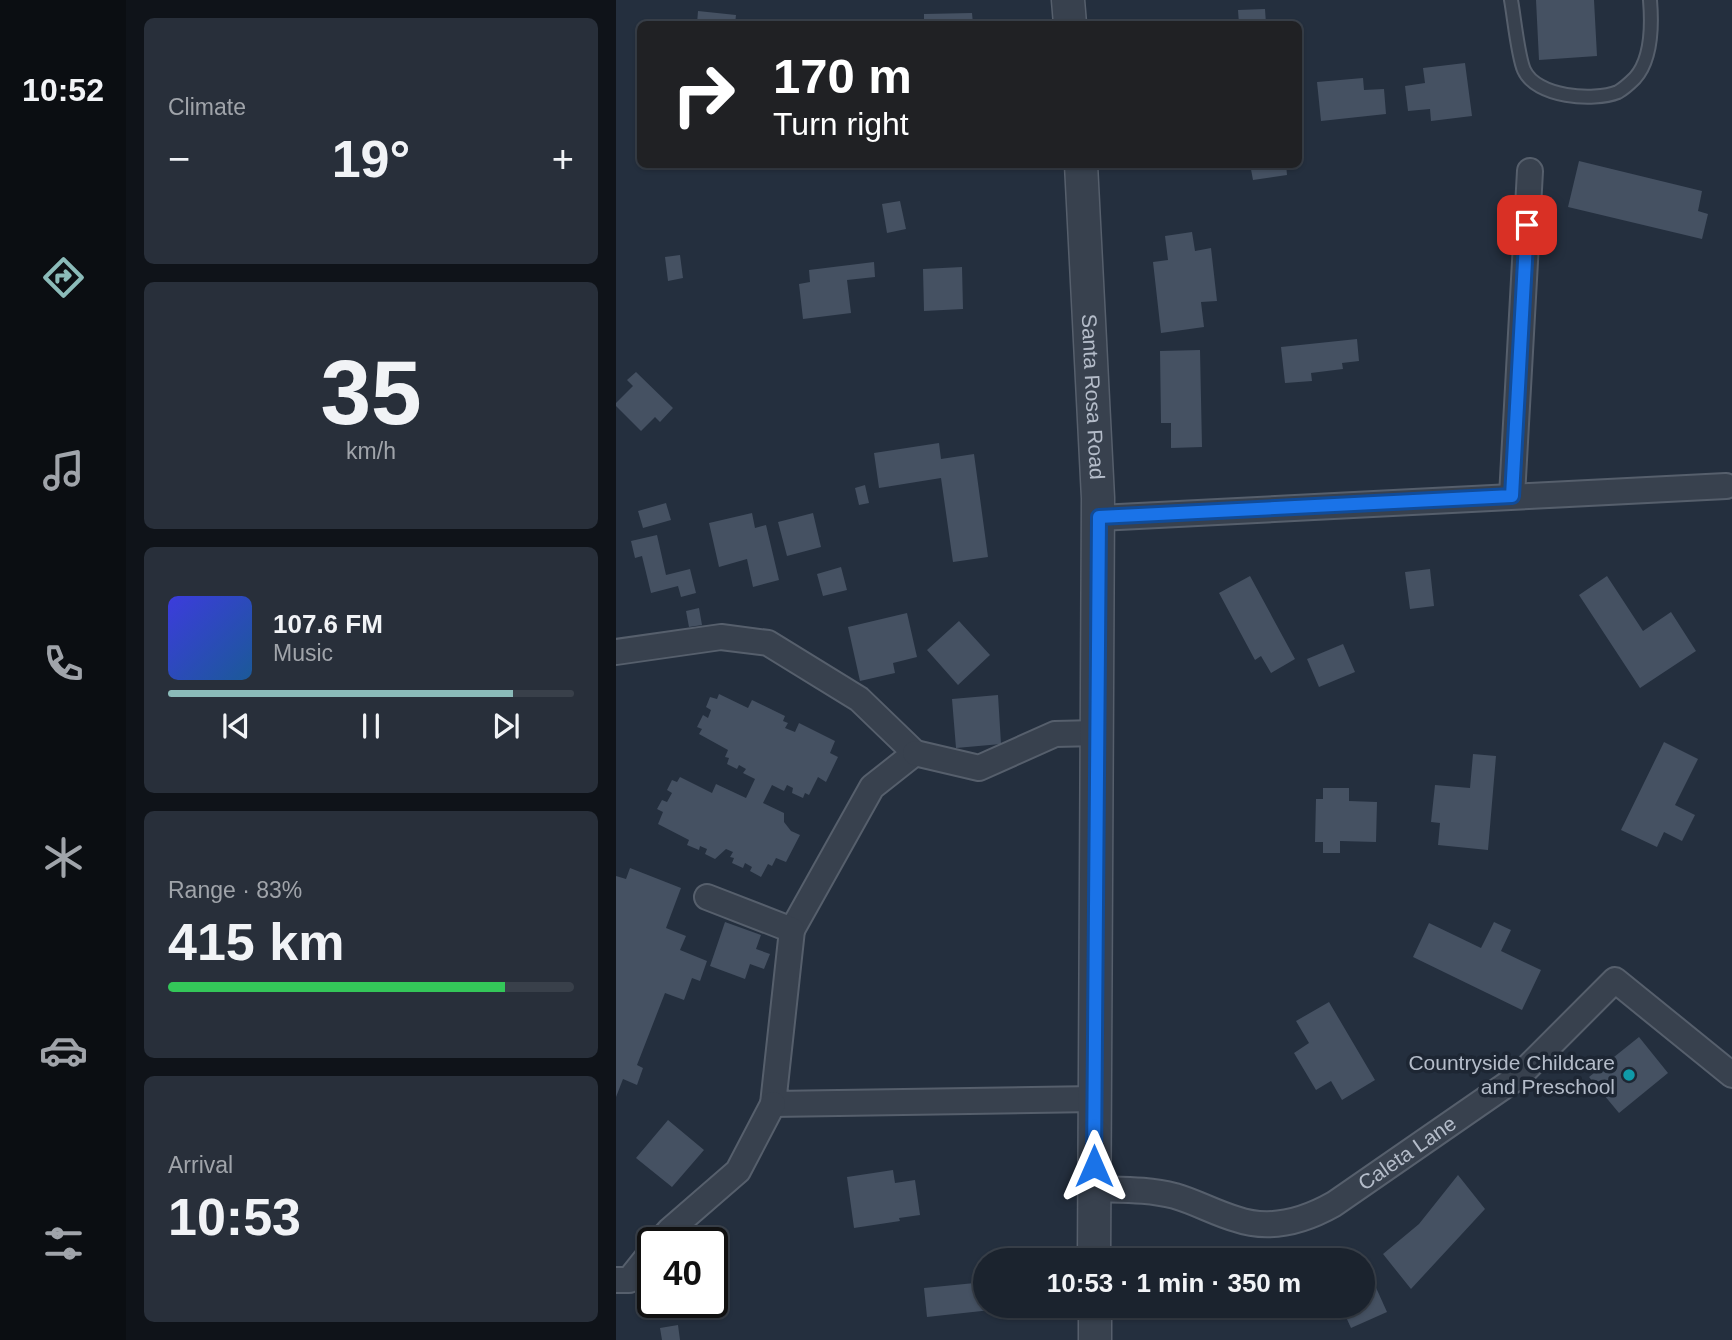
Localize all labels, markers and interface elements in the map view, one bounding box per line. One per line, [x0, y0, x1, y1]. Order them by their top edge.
icon: right [658, 49, 749, 140]
text: 170 m [773, 49, 912, 103]
text: 10:52 [22, 72, 104, 108]
text: Climate [168, 94, 246, 120]
text: Turn right [773, 106, 909, 142]
text: 19° [332, 130, 410, 188]
text: − [168, 138, 190, 180]
text: + [552, 138, 574, 180]
pin [1497, 195, 1557, 255]
icon: arrive [1508, 206, 1546, 244]
icon: directions [39, 253, 88, 302]
street label: Santa Rosa Road [1078, 313, 1109, 480]
text: 35 [320, 342, 422, 443]
text: km/h [346, 438, 396, 464]
icon: music [39, 446, 88, 495]
text: 107.6 FM [273, 609, 383, 639]
icon: phone [39, 639, 88, 688]
text: Music [273, 640, 333, 666]
icon: previous [217, 707, 255, 745]
icon: pause [352, 707, 390, 745]
icon: next [487, 707, 525, 745]
icon: climate [39, 833, 88, 882]
text: Range · 83% [168, 877, 302, 903]
text: 415 km [168, 913, 344, 971]
icon: car [39, 1026, 88, 1075]
place label: Countryside Childcare and Preschool [1408, 1051, 1615, 1098]
marker: Countryside Childcare and Preschool [1621, 1067, 1637, 1083]
street label: Caleta Lane [1354, 1111, 1460, 1195]
position arrow [1057, 1129, 1131, 1203]
text: Arrival [168, 1152, 233, 1178]
text: 10:53 [168, 1188, 301, 1246]
icon: filters [39, 1219, 88, 1268]
speed limit sign: 40 [637, 1227, 728, 1318]
text: 10:53 · 1 min · 350 m [1047, 1268, 1301, 1298]

